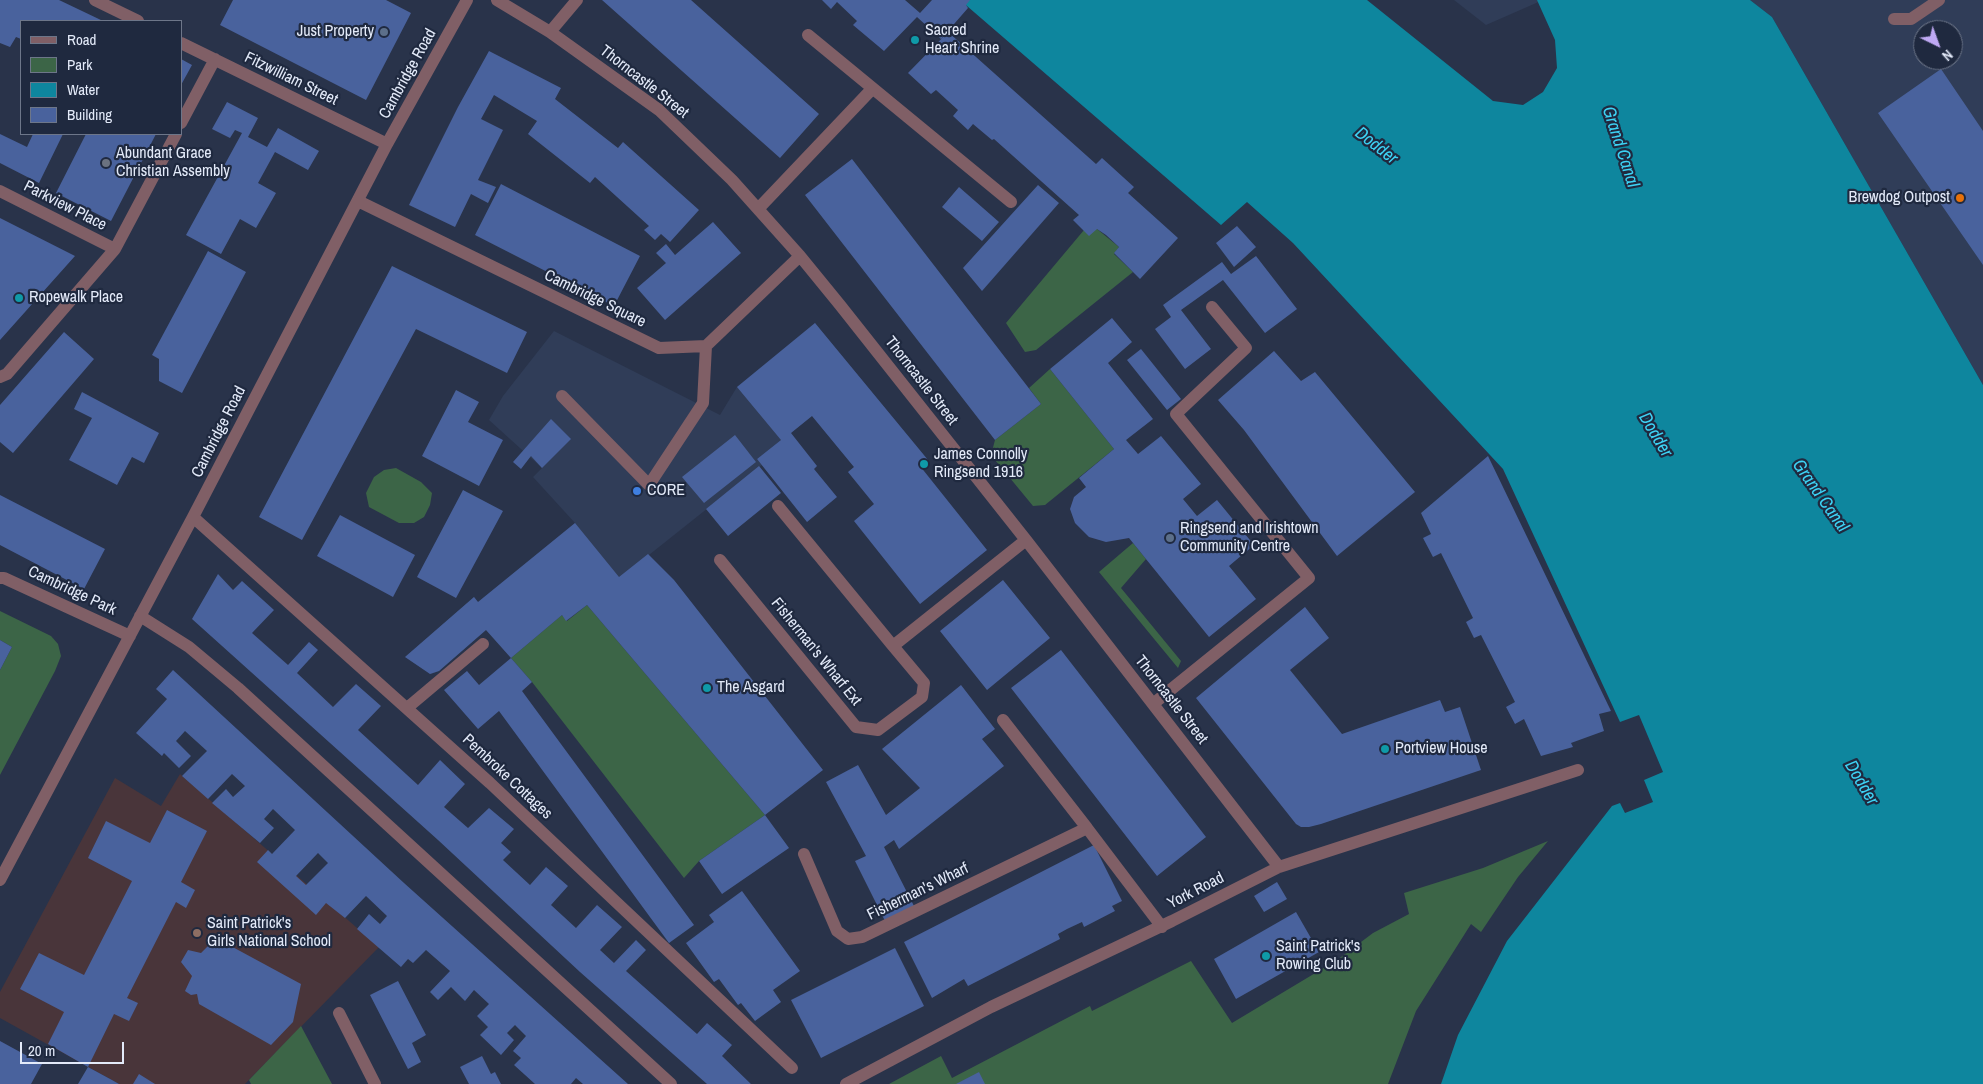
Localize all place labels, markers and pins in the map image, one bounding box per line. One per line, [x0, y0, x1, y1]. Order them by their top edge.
place label: Sacred Heart Shrine [925, 21, 999, 59]
place label: Just Property [297, 22, 374, 42]
marker: Just Property [378, 26, 390, 38]
marker: Sacred Heart Shrine [909, 34, 921, 46]
place label: Abundant Grace Christian Assembly [116, 144, 230, 182]
marker: Abundant Grace Christian Assembly [100, 157, 112, 169]
place label: Brewdog Outpost [1849, 188, 1950, 208]
marker: Brewdog Outpost [1954, 192, 1966, 204]
place label: Ropewalk Place [29, 288, 123, 308]
marker: Ropewalk Place [13, 292, 25, 304]
place label: James Connolly Ringsend 1916 [934, 445, 1027, 483]
marker: James Connolly Ringsend 1916 [918, 458, 930, 470]
place label: CORE [647, 481, 685, 501]
marker: CORE [631, 485, 643, 497]
place label: Ringsend and Irishtown Community Centre [1180, 519, 1319, 557]
marker: Ringsend and Irishtown Community Centre [1164, 532, 1176, 544]
place label: The Asgard [717, 678, 785, 698]
marker: The Asgard [701, 682, 713, 694]
place label: Portview House [1395, 739, 1488, 759]
marker: Portview House [1379, 743, 1391, 755]
place label: Saint Patrick's Girls National School [207, 914, 331, 952]
marker: Saint Patrick's Girls National School [191, 927, 203, 939]
place label: Saint Patrick's Rowing Club [1276, 937, 1360, 975]
marker: Saint Patrick's Rowing Club [1260, 950, 1272, 962]

